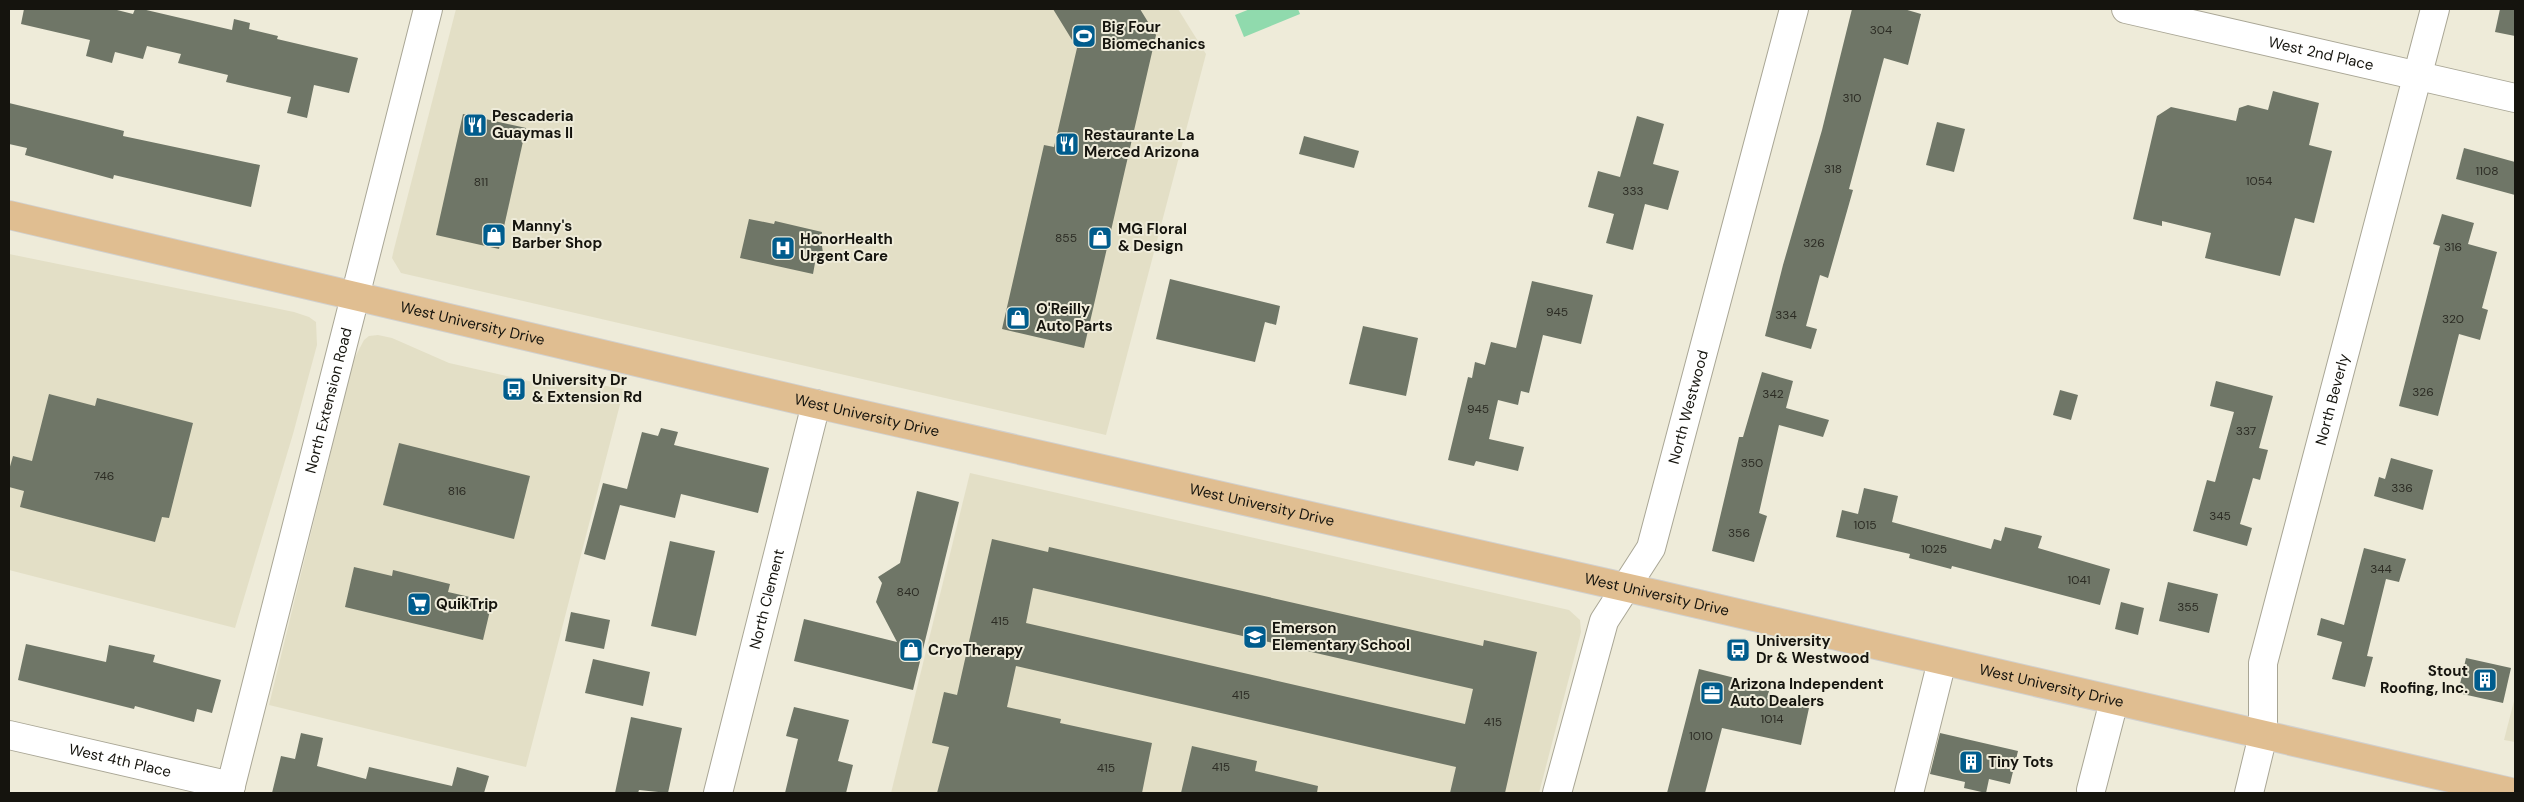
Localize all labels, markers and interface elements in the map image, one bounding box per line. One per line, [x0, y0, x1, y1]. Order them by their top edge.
place label: Big Four Biomechanics [1102, 17, 1206, 54]
house number: 304 [1870, 22, 1892, 38]
sports icon: Big Four Biomechanics [1071, 23, 1097, 49]
street label: West 2nd Place [2266, 32, 2376, 75]
house number: 310 [1843, 90, 1861, 106]
place label: Pescaderia Guaymas II [492, 106, 574, 143]
restaurant icon: Pescaderia Guaymas II [462, 112, 488, 138]
place label: Restaurante La Merced Arizona [1084, 125, 1199, 162]
restaurant icon: Restaurante La Merced Arizona [1054, 131, 1080, 157]
house number: 318 [1824, 161, 1842, 177]
house number: 1108 [2476, 163, 2499, 179]
house number: 1054 [2246, 173, 2272, 189]
house number: 811 [474, 174, 488, 190]
house number: 333 [1622, 183, 1644, 199]
place label: Manny's Barber Shop [512, 216, 602, 253]
place label: MG Floral & Design [1118, 219, 1187, 256]
shop icon: Manny's Barber Shop [481, 222, 507, 248]
shop icon: MG Floral & Design [1087, 225, 1113, 251]
place label: HonorHealth Urgent Care [800, 229, 893, 266]
house number: 855 [1055, 230, 1077, 246]
hospital icon: HonorHealth Urgent Care [770, 235, 796, 261]
house number: 326 [1803, 235, 1825, 251]
house number: 316 [2444, 239, 2462, 255]
street label: West University Drive [398, 297, 547, 350]
place label: O'Reilly Auto Parts [1036, 299, 1113, 336]
house number: 945 [1546, 304, 1568, 320]
shop icon: O'Reilly Auto Parts [1005, 305, 1031, 331]
house number: 334 [1775, 307, 1797, 323]
house number: 320 [2442, 311, 2464, 327]
street label: North Extension Road [301, 325, 357, 475]
street label: North Westwood [1664, 348, 1713, 466]
street label: North Beverly [2311, 351, 2354, 448]
place label: University Dr & Extension Rd [532, 370, 642, 407]
bus stop icon: University Dr & Extension Rd [501, 376, 527, 402]
house number: 326 [2412, 384, 2434, 400]
house number: 342 [1762, 386, 1784, 402]
street label: West University Drive [792, 389, 941, 442]
house number: 945 [1467, 401, 1489, 417]
house number: 337 [2236, 423, 2256, 439]
house number: 350 [1741, 455, 1763, 471]
house number: 746 [94, 468, 114, 484]
street label: West University Drive [1187, 479, 1336, 531]
house number: 336 [2391, 480, 2413, 496]
house number: 816 [448, 483, 466, 499]
house number: 345 [2209, 508, 2231, 524]
house number: 1015 [1853, 517, 1877, 533]
house number: 356 [1728, 525, 1750, 541]
house number: 1025 [1921, 541, 1947, 557]
street label: North Clement [745, 547, 789, 651]
house number: 344 [2370, 561, 2392, 577]
street label: West University Drive [1582, 568, 1731, 621]
house number: 1041 [2068, 572, 2090, 588]
house number: 840 [897, 584, 919, 600]
supermarket icon: QuikTrip [406, 591, 432, 617]
place label: QuikTrip [436, 594, 498, 614]
house number: 355 [2177, 599, 2199, 615]
house number: 415 [991, 613, 1009, 629]
place label: Emerson Elementary School [1272, 618, 1410, 655]
school or university icon: Emerson Elementary School [1242, 624, 1268, 650]
place label: University Dr & Westwood [1756, 631, 1869, 668]
shop icon: CryoTherapy [898, 637, 924, 663]
bus stop icon: University Dr & Westwood [1725, 637, 1751, 663]
place label: CryoTherapy [928, 640, 1023, 660]
street label: West University Drive [1977, 659, 2126, 712]
place label: Stout Roofing, Inc. [2380, 661, 2468, 698]
building icon: Stout Roofing, Inc. [2472, 667, 2498, 693]
place label: Arizona Independent Auto Dealers [1730, 674, 1884, 711]
office icon: Arizona Independent Auto Dealers [1699, 680, 1725, 706]
house number: 415 [1232, 687, 1250, 703]
house number: 1014 [1761, 711, 1783, 727]
house number: 415 [1484, 714, 1502, 730]
house number: 1010 [1689, 728, 1713, 744]
street label: West 4th Place [67, 739, 173, 782]
building icon: Tiny Tots [1958, 749, 1984, 775]
place label: Tiny Tots [1988, 752, 2054, 772]
house number: 415 [1212, 759, 1230, 775]
house number: 415 [1097, 760, 1115, 776]

